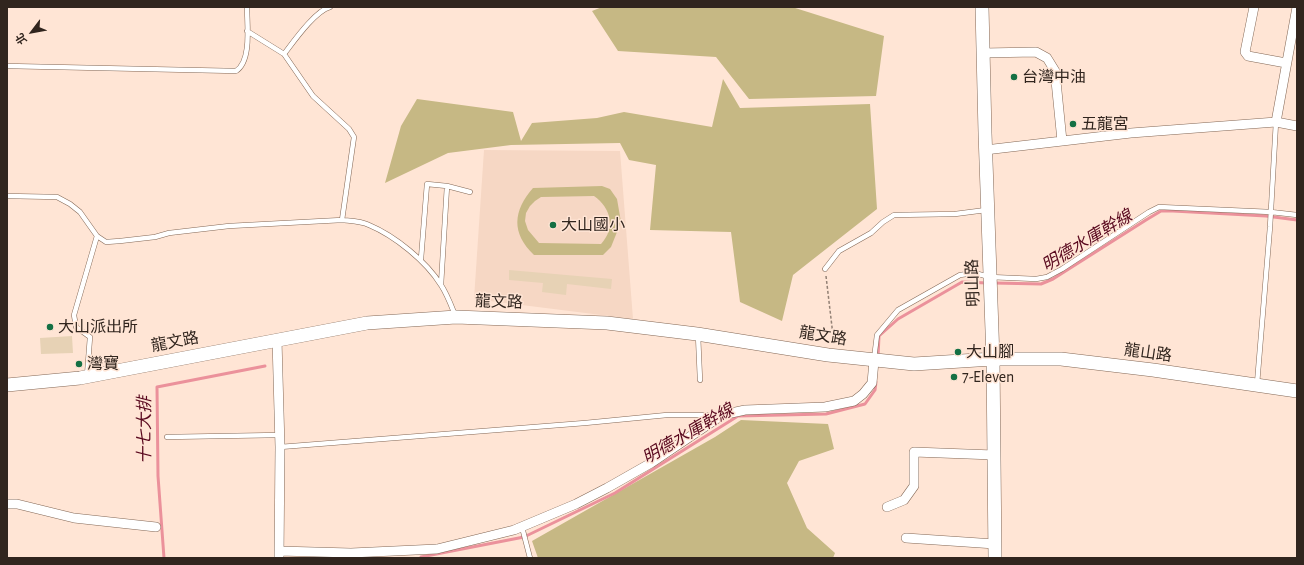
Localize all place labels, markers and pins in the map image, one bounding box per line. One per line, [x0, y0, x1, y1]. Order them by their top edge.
place label: 台灣中油 [1022, 67, 1086, 87]
marker: 台灣中油 [1009, 72, 1019, 82]
place label: 五龍宮 [1081, 114, 1129, 134]
marker: 五龍宮 [1068, 119, 1078, 129]
place label: 大山國小 [561, 215, 625, 235]
marker: 大山國小 [548, 220, 558, 230]
place label: 大山派出所 [58, 317, 138, 337]
marker: 大山派出所 [45, 322, 55, 332]
place label: 大山腳 [966, 342, 1014, 362]
marker: 大山腳 [953, 347, 963, 357]
place label: 灣寶 [87, 354, 119, 374]
marker: 灣寶 [74, 359, 84, 369]
place label: 7-Eleven [962, 367, 1014, 387]
marker: 7-Eleven [949, 372, 959, 382]

